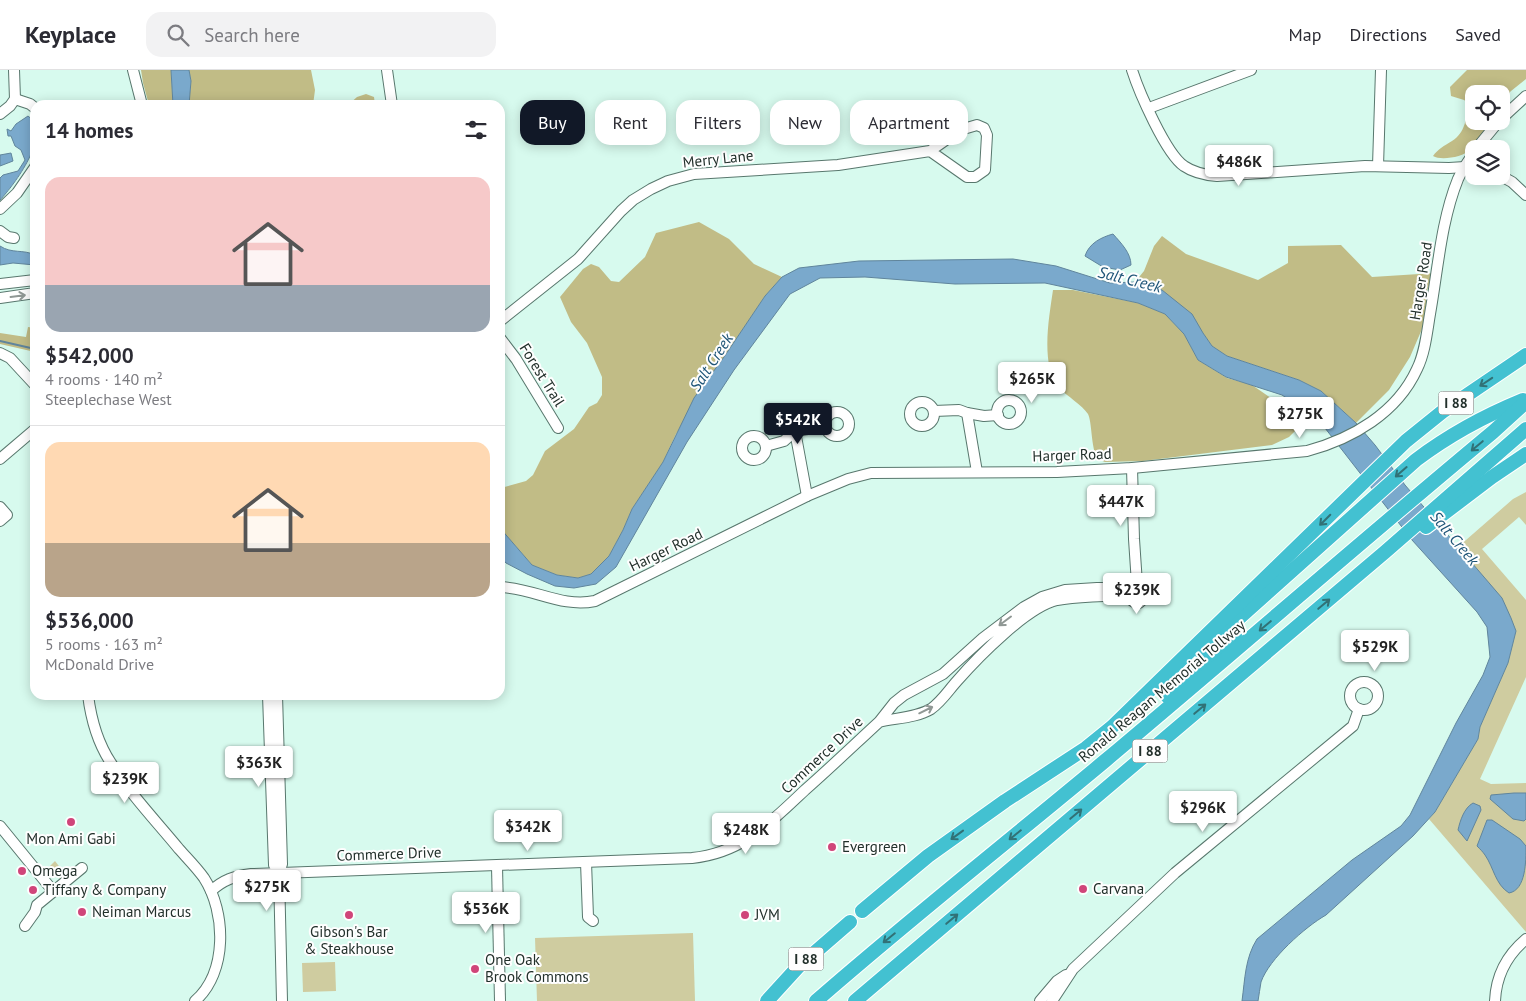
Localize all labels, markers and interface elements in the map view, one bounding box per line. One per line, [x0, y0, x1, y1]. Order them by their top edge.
search box [146, 12, 496, 57]
text: Keyplace [25, 19, 116, 50]
icon: search [164, 21, 192, 49]
text: Search here [204, 23, 300, 47]
text: Map [1289, 23, 1321, 46]
text: Directions [1349, 23, 1427, 46]
text: Saved [1455, 23, 1501, 46]
map controls [1465, 85, 1510, 185]
button: locate [1465, 85, 1510, 130]
chip: Buy [520, 100, 585, 145]
chip: Rent [595, 100, 666, 145]
chip: Filters [676, 100, 760, 145]
chip: New [770, 100, 840, 145]
chip: Apartment [850, 100, 968, 145]
icon: filters [462, 116, 490, 144]
text: 14 homes [45, 117, 133, 144]
button: layers [1465, 140, 1510, 185]
pin: $486K [1204, 144, 1274, 187]
street label: Merry Lane [682, 145, 754, 172]
text: $486K [1216, 151, 1262, 171]
icon: home [223, 209, 313, 299]
street label: Harger Road [1405, 240, 1436, 321]
water label: Salt Creek [1096, 261, 1165, 297]
one-way arrow [9, 290, 25, 300]
water label: Salt Creek [685, 329, 738, 395]
street label: Forest Trail [516, 340, 570, 410]
text: $542,000 [45, 342, 134, 369]
pin: $265K [997, 362, 1067, 404]
text: $265K [1009, 368, 1055, 388]
text: 4 rooms · 140 m² [45, 369, 163, 389]
one-way arrow [1479, 377, 1493, 388]
text: Steeplechase West [45, 389, 172, 409]
road number: I 88 [1438, 392, 1474, 414]
pin: $275K [1265, 396, 1335, 439]
pin: $542K [763, 402, 833, 445]
text: $275K [1277, 403, 1323, 423]
text: $542K [775, 409, 821, 429]
one-way arrow [1470, 440, 1483, 451]
street label: Harger Road [1032, 444, 1112, 465]
one-way arrow [1395, 466, 1408, 478]
icon: home [223, 475, 313, 565]
pin: $447K [1086, 484, 1156, 527]
text: $447K [1098, 491, 1144, 511]
water label: Salt Creek [1426, 507, 1484, 570]
one-way arrow [1319, 514, 1331, 526]
street label: Harger Road [626, 524, 706, 575]
pin: $239K [1102, 572, 1172, 615]
text: $239K [1114, 579, 1160, 599]
one-way arrow [1317, 598, 1330, 609]
text: $536,000 [45, 607, 134, 634]
street label: Ronald Reagan Memorial Tollway [1074, 615, 1249, 766]
one-way arrow [999, 616, 1012, 627]
one-way arrow [1259, 620, 1272, 631]
pin: $529K [1340, 630, 1410, 672]
text: 5 rooms · 163 m² [45, 634, 163, 654]
text: $529K [1352, 636, 1398, 656]
text: McDonald Drive [45, 654, 154, 674]
one-way arrow [1193, 703, 1206, 714]
one-way arrow [918, 705, 933, 714]
street label: Commerce Drive [777, 712, 866, 797]
road number: I 88 [1132, 739, 1168, 762]
pin: $363K [224, 746, 294, 788]
text: $363K [236, 752, 282, 772]
pin: $239K [90, 762, 160, 804]
text: $239K [102, 768, 148, 788]
pin: $296K [1168, 790, 1238, 833]
text: $296K [1180, 797, 1226, 817]
one-way arrow [1069, 809, 1082, 820]
pin: $342K [493, 810, 563, 852]
pin: $248K [711, 812, 781, 855]
marker: Mon Ami Gabi [65, 816, 77, 828]
text: $342K [505, 816, 551, 836]
text: $248K [723, 819, 769, 839]
place label: Mon Ami Gabi [26, 829, 116, 848]
one-way arrow [950, 830, 964, 840]
one-way arrow [1009, 830, 1022, 841]
place label: Evergreen [842, 837, 906, 856]
marker: Evergreen [826, 841, 838, 853]
street label: Commerce Drive [336, 842, 442, 865]
place label: Omega [32, 861, 77, 880]
marker: Omega [16, 865, 28, 877]
pin: $275K [232, 870, 302, 912]
text: $275K [244, 876, 290, 896]
place label: Carvana [1093, 879, 1144, 898]
place label: Tiffany & Company [43, 880, 166, 899]
marker: Carvana [1077, 883, 1089, 895]
marker: Tiffany & Company [27, 884, 39, 896]
pin: $536K [451, 892, 521, 934]
text: $536K [463, 898, 509, 918]
place label: Neiman Marcus [92, 902, 191, 921]
place label: JVM [754, 905, 780, 924]
marker: Neiman Marcus [76, 906, 88, 918]
marker: Gibson's Bar & Steakhouse [343, 909, 355, 921]
marker: JVM [739, 909, 751, 921]
one-way arrow [945, 914, 958, 925]
place label: Gibson's Bar & Steakhouse [304, 922, 394, 958]
one-way arrow [883, 933, 896, 944]
road number: I 88 [788, 948, 824, 971]
place label: One Oak Brook Commons [485, 950, 589, 986]
marker: One Oak Brook Commons [469, 963, 481, 975]

